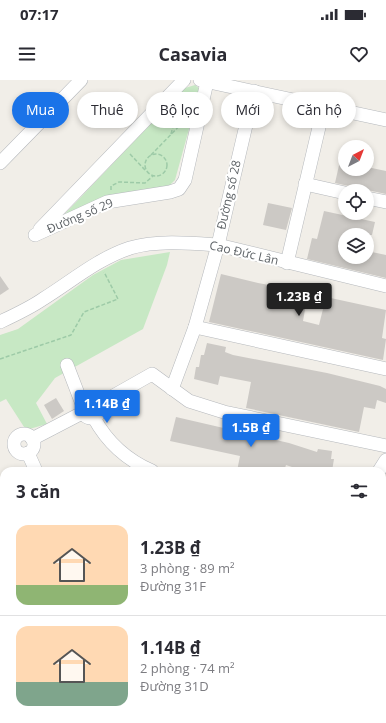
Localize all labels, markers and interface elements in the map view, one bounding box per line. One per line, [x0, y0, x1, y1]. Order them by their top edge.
text: 07:17 [20, 4, 59, 24]
text: Casavia [159, 42, 227, 66]
icon: menu [16, 43, 38, 65]
icon: heart [348, 43, 370, 65]
chip: Mua [12, 92, 69, 128]
chip: Thuê [77, 92, 138, 128]
chip: Bộ lọc [146, 92, 213, 128]
chip: Mới [221, 92, 274, 128]
chip: Căn hộ [282, 92, 356, 128]
north arrow [338, 140, 374, 176]
map controls [338, 140, 374, 264]
street label: Đường số 28 [212, 158, 245, 231]
button: locate [338, 184, 374, 220]
street label: Đường số 29 [44, 194, 116, 237]
button: layers [338, 228, 374, 264]
street label: Cao Đức Lân [208, 236, 280, 269]
pin: 1.23B ₫ [262, 283, 336, 317]
text: 1.23B ₫ [276, 287, 322, 305]
pin: 1.14B ₫ [70, 390, 144, 424]
text: 1.14B ₫ [84, 394, 130, 412]
pin: 1.5B ₫ [218, 414, 284, 448]
text: 1.5B ₫ [231, 418, 271, 436]
text: 3 căn [16, 480, 60, 503]
icon: filters [348, 480, 370, 502]
text: 1.23B ₫ [140, 536, 201, 559]
icon: home [48, 541, 96, 589]
text: 3 phòng · 89 m² [140, 559, 235, 577]
text: Đường 31F [140, 577, 206, 595]
text: 1.14B ₫ [140, 636, 201, 659]
icon: home [48, 642, 96, 690]
text: 2 phòng · 74 m² [140, 659, 235, 677]
text: Đường 31D [140, 677, 209, 695]

